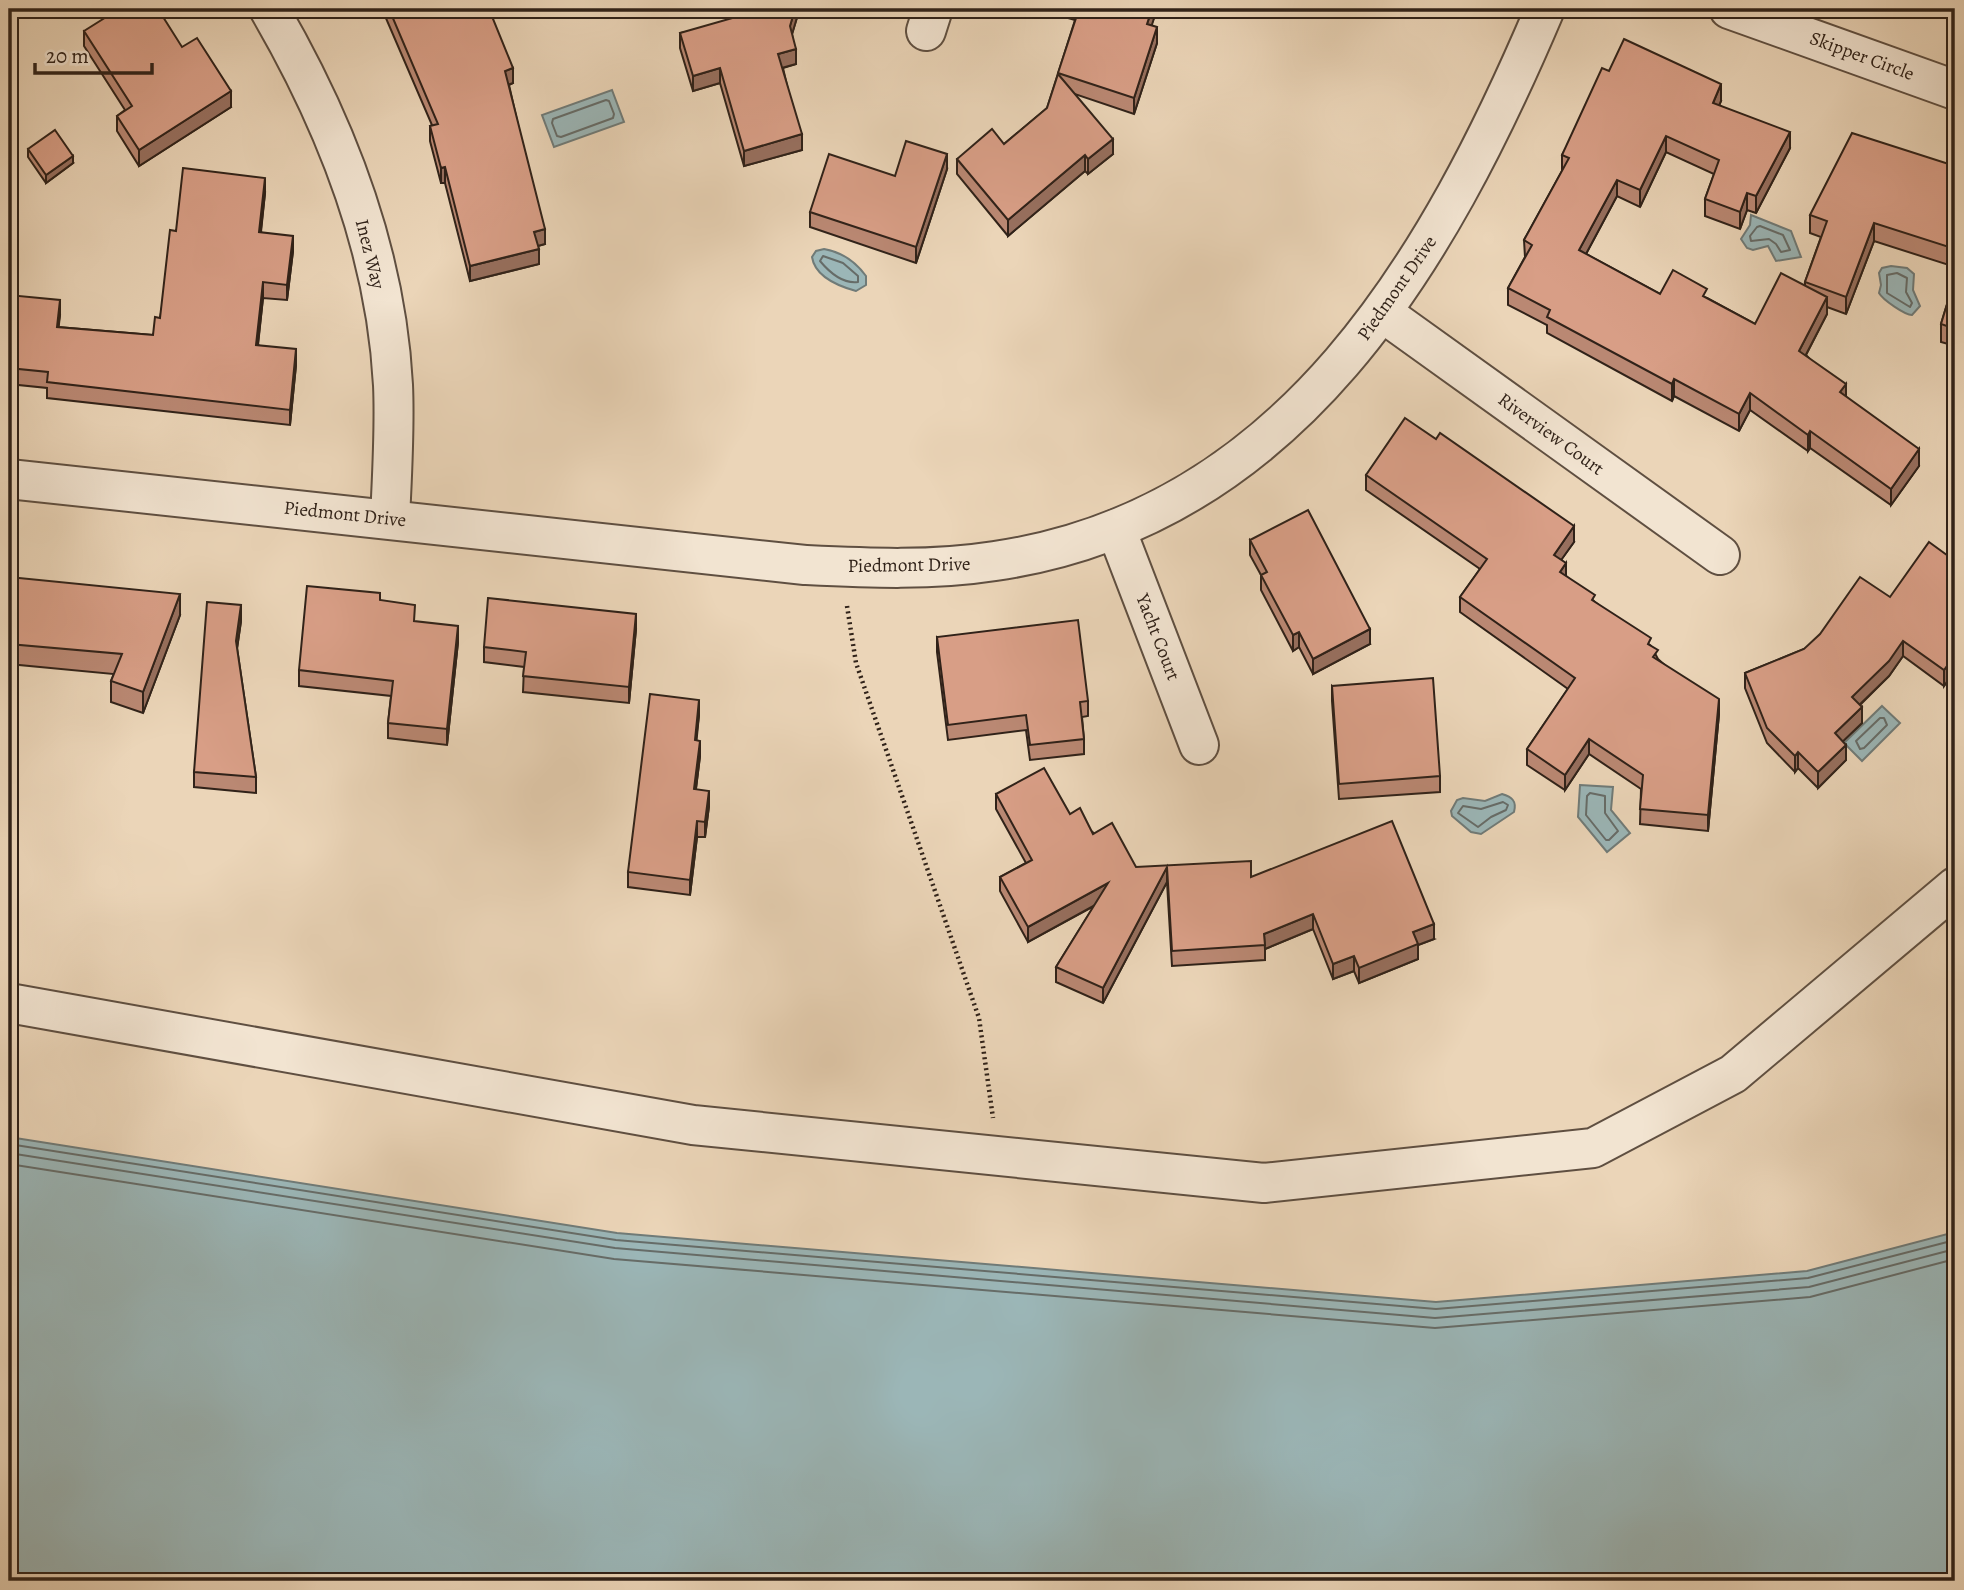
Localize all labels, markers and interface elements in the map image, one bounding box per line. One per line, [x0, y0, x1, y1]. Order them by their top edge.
street label: Skipper Circle [1806, 25, 1918, 87]
scale bar [35, 32, 152, 76]
text: 20 m [46, 42, 89, 70]
street label: Inez Way [349, 216, 391, 292]
street label: Piedmont Drive [1351, 230, 1443, 346]
street label: Riverview Court [1493, 387, 1609, 481]
street label: Piedmont Drive [283, 495, 407, 533]
street label: Piedmont Drive [847, 551, 971, 579]
street label: Yacht Court [1129, 589, 1186, 684]

